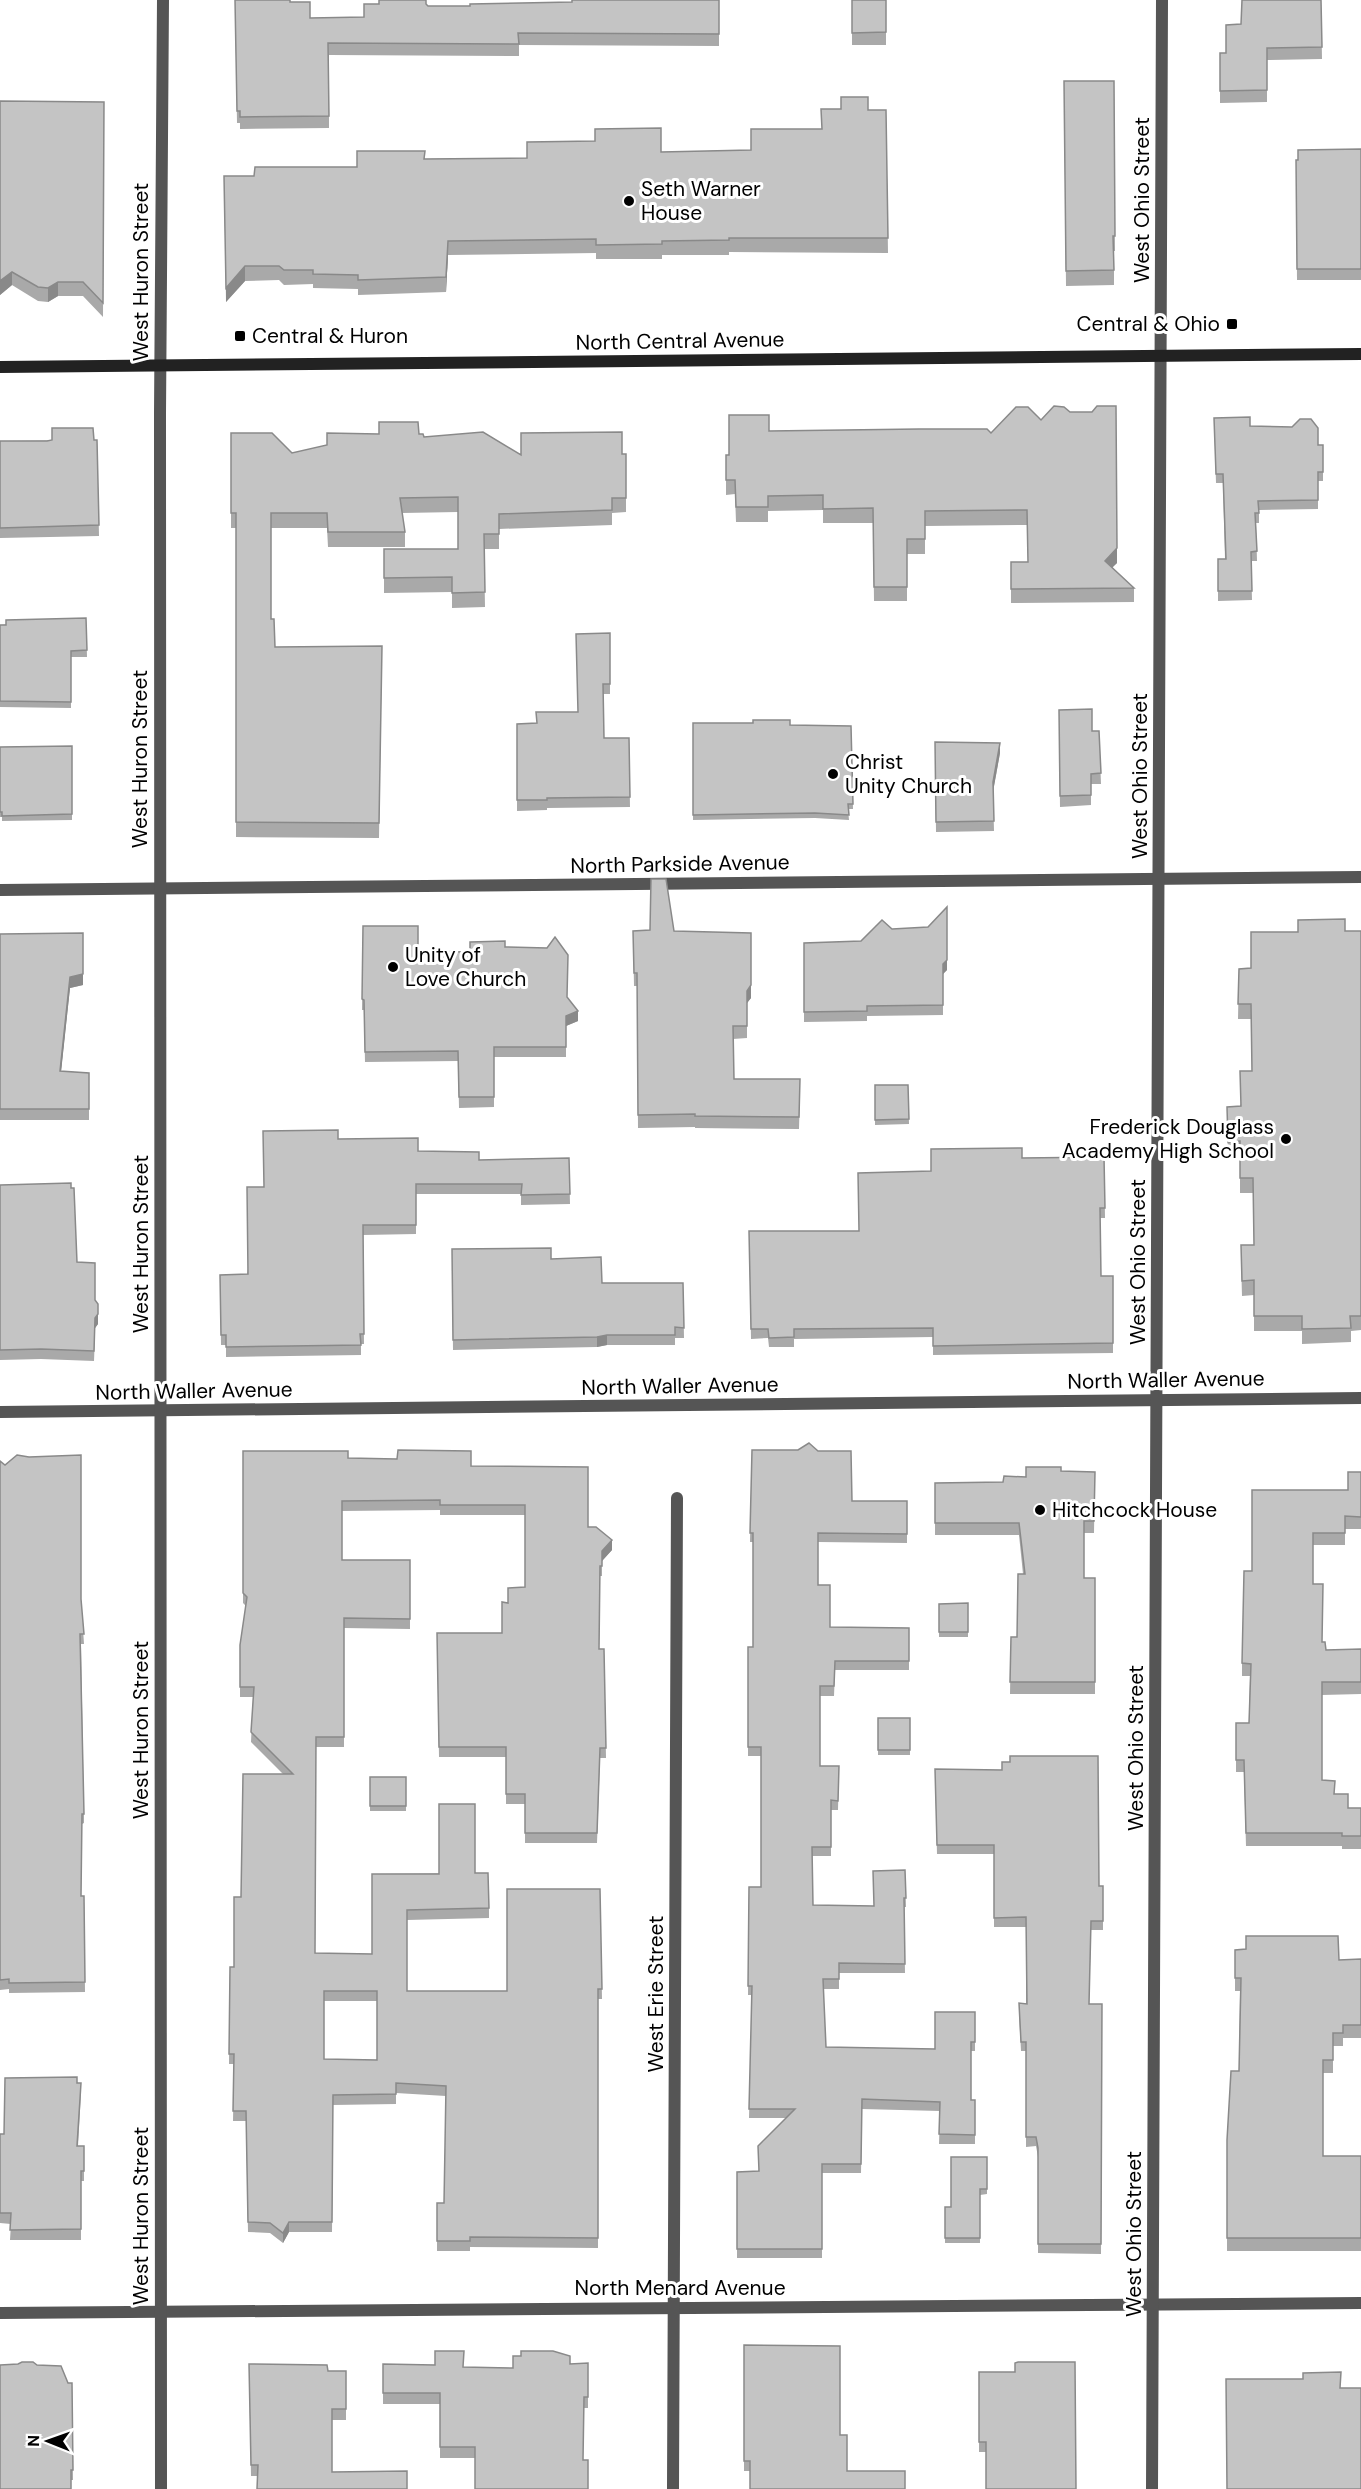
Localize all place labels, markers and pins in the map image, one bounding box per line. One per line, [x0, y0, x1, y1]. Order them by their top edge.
place label: Seth Warner House [641, 175, 761, 227]
marker: Seth Warner House [622, 194, 636, 208]
place label: Central & Ohio [1076, 310, 1220, 338]
marker: Central & Ohio [1225, 317, 1239, 331]
place label: Central & Huron [252, 322, 408, 350]
marker: Central & Huron [233, 329, 247, 343]
place label: Christ Unity Church [845, 748, 972, 800]
marker: Christ Unity Church [826, 767, 840, 781]
place label: Unity of Love Church [405, 941, 526, 993]
marker: Unity of Love Church [386, 960, 400, 974]
place label: Frederick Douglass Academy High School [1062, 1113, 1274, 1165]
marker: Frederick Douglass Academy High School [1279, 1132, 1293, 1146]
place label: Hitchcock House [1052, 1496, 1217, 1524]
marker: Hitchcock House [1033, 1503, 1047, 1517]

